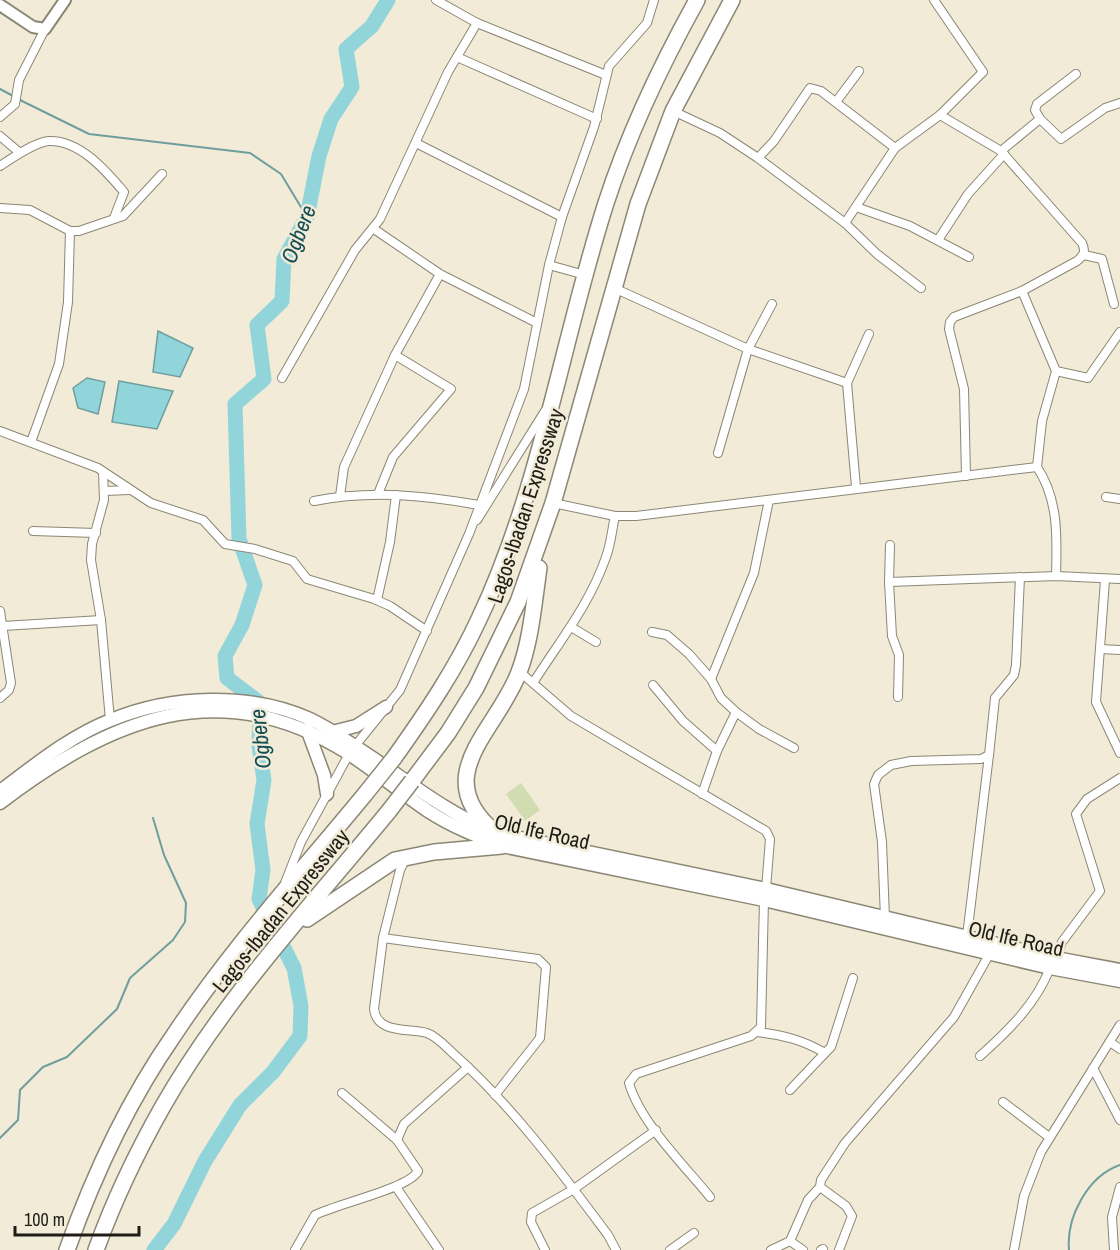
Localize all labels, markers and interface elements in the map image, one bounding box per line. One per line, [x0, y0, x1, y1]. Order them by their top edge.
water label: Ogbere [273, 201, 323, 267]
street label: Lagos-Ibadan Expressway [480, 405, 571, 607]
water label: Ogbere [242, 708, 278, 770]
street label: Old Ife Road [492, 807, 592, 857]
street label: Lagos-Ibadan Expressway [205, 822, 356, 999]
street label: Old Ife Road [966, 914, 1066, 964]
scale bar [15, 1199, 140, 1237]
text: 100 m [24, 1207, 65, 1232]

